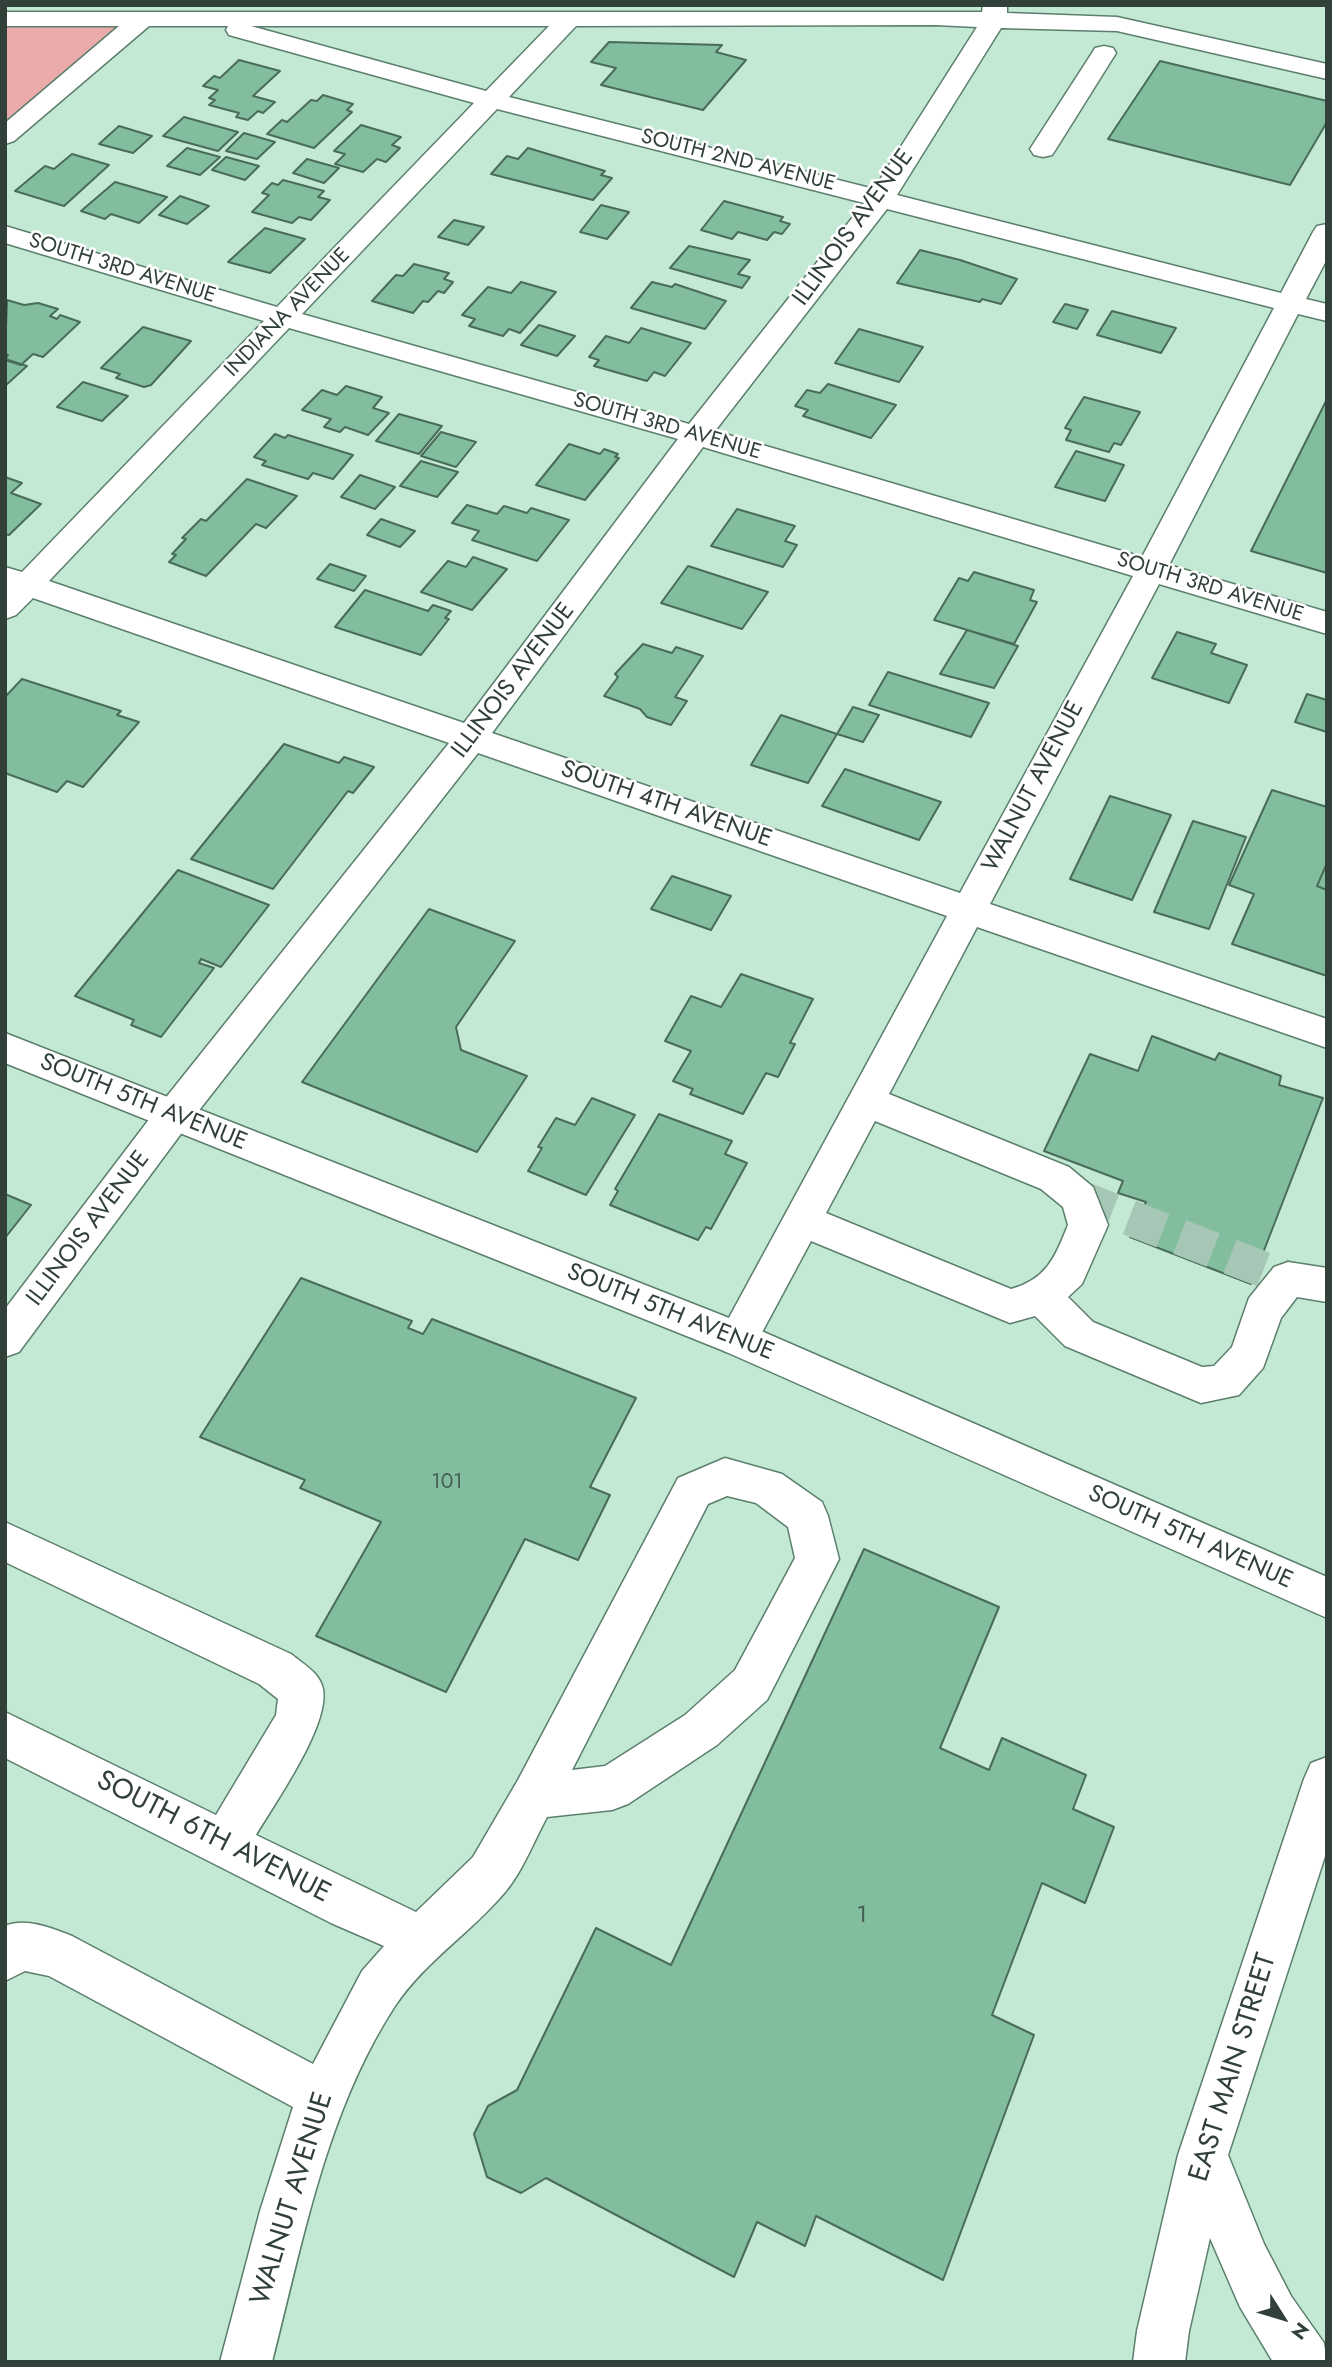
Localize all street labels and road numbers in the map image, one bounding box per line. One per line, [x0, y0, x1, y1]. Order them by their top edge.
street label: SOUTH 2ND AVENUE [638, 125, 838, 197]
street label: ILLINOIS AVENUE [788, 144, 920, 312]
street label: SOUTH 3RD AVENUE [25, 229, 219, 309]
street label: INDIANA AVENUE [220, 243, 356, 383]
street label: SOUTH 3RD AVENUE [570, 388, 764, 466]
street label: SOUTH 3RD AVENUE [1113, 548, 1307, 628]
street label: ILLINOIS AVENUE [446, 598, 582, 764]
street label: WALNUT AVENUE [977, 697, 1091, 877]
street label: SOUTH 4TH AVENUE [557, 755, 775, 855]
street label: SOUTH 5TH AVENUE [35, 1048, 251, 1158]
street label: ILLINOIS AVENUE [21, 1146, 157, 1312]
street label: SOUTH 5TH AVENUE [562, 1258, 778, 1368]
street label: SOUTH 5TH AVENUE [1083, 1480, 1297, 1596]
street label: SOUTH 6TH AVENUE [90, 1764, 336, 1912]
street label: EAST MAIN STREET [1183, 1950, 1285, 2186]
street label: WALNUT AVENUE [245, 2088, 341, 2310]

